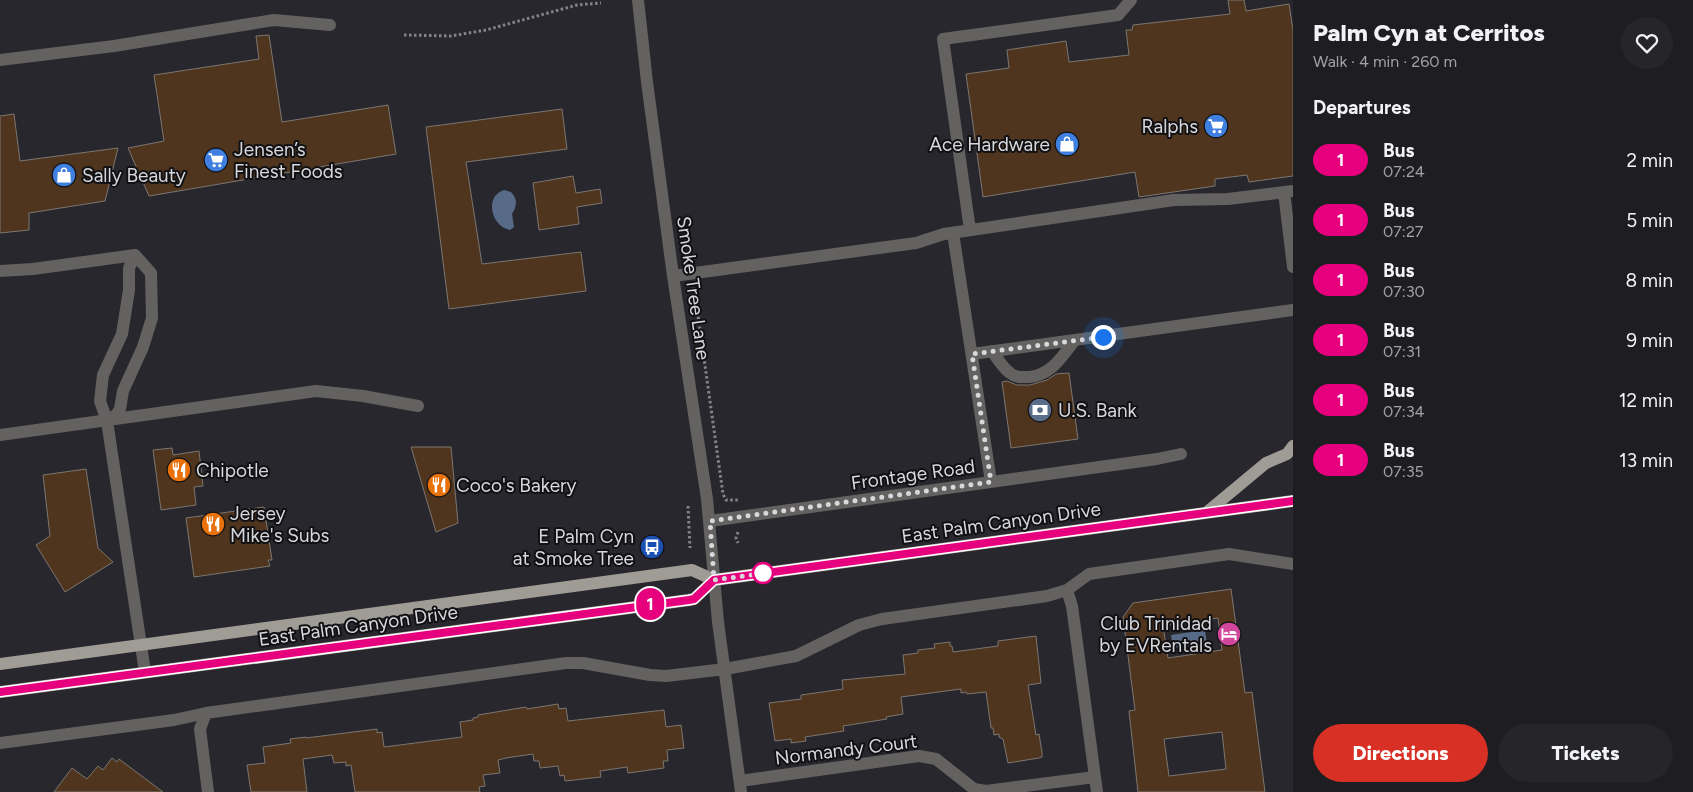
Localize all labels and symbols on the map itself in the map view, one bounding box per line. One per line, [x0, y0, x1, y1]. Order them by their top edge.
supermarket icon: Ralphs [1203, 113, 1229, 139]
place label: Ralphs [1142, 115, 1198, 138]
shop icon: Ace Hardware [1054, 131, 1080, 157]
place label: Ace Hardware [929, 133, 1050, 156]
place label: Jensen’s Finest Foods [234, 138, 343, 183]
supermarket icon: Jensen’s Finest Foods [203, 147, 229, 173]
shop icon: Sally Beauty [51, 162, 77, 188]
place label: Sally Beauty [82, 164, 186, 187]
street label: Smoke Tree Lane [672, 215, 715, 361]
your location [1091, 325, 1116, 350]
bank icon: U.S. Bank [1027, 397, 1053, 423]
place label: U.S. Bank [1058, 399, 1138, 422]
street label: Frontage Road [850, 454, 977, 495]
restaurant icon: Chipotle [166, 457, 192, 483]
place label: Chipotle [196, 459, 269, 482]
restaurant icon: Coco's Bakery [426, 472, 452, 498]
place label: Coco's Bakery [456, 474, 576, 497]
street label: East Palm Canyon Drive [900, 497, 1102, 548]
place label: Jersey Mike's Subs [230, 502, 330, 547]
restaurant icon: Jersey Mike's Subs [200, 511, 226, 537]
place label: E Palm Cyn at Smoke Tree [513, 525, 634, 570]
bus stop icon: E Palm Cyn at Smoke Tree [639, 534, 665, 560]
unlabelled marker [752, 562, 774, 584]
line badge: 1 [634, 588, 666, 620]
street label: East Palm Canyon Drive [257, 600, 459, 651]
place label: Club Trinidad by EVRentals [1099, 612, 1212, 657]
hotel icon: Club Trinidad by EVRentals [1216, 621, 1242, 647]
street label: Normandy Court [774, 729, 919, 770]

